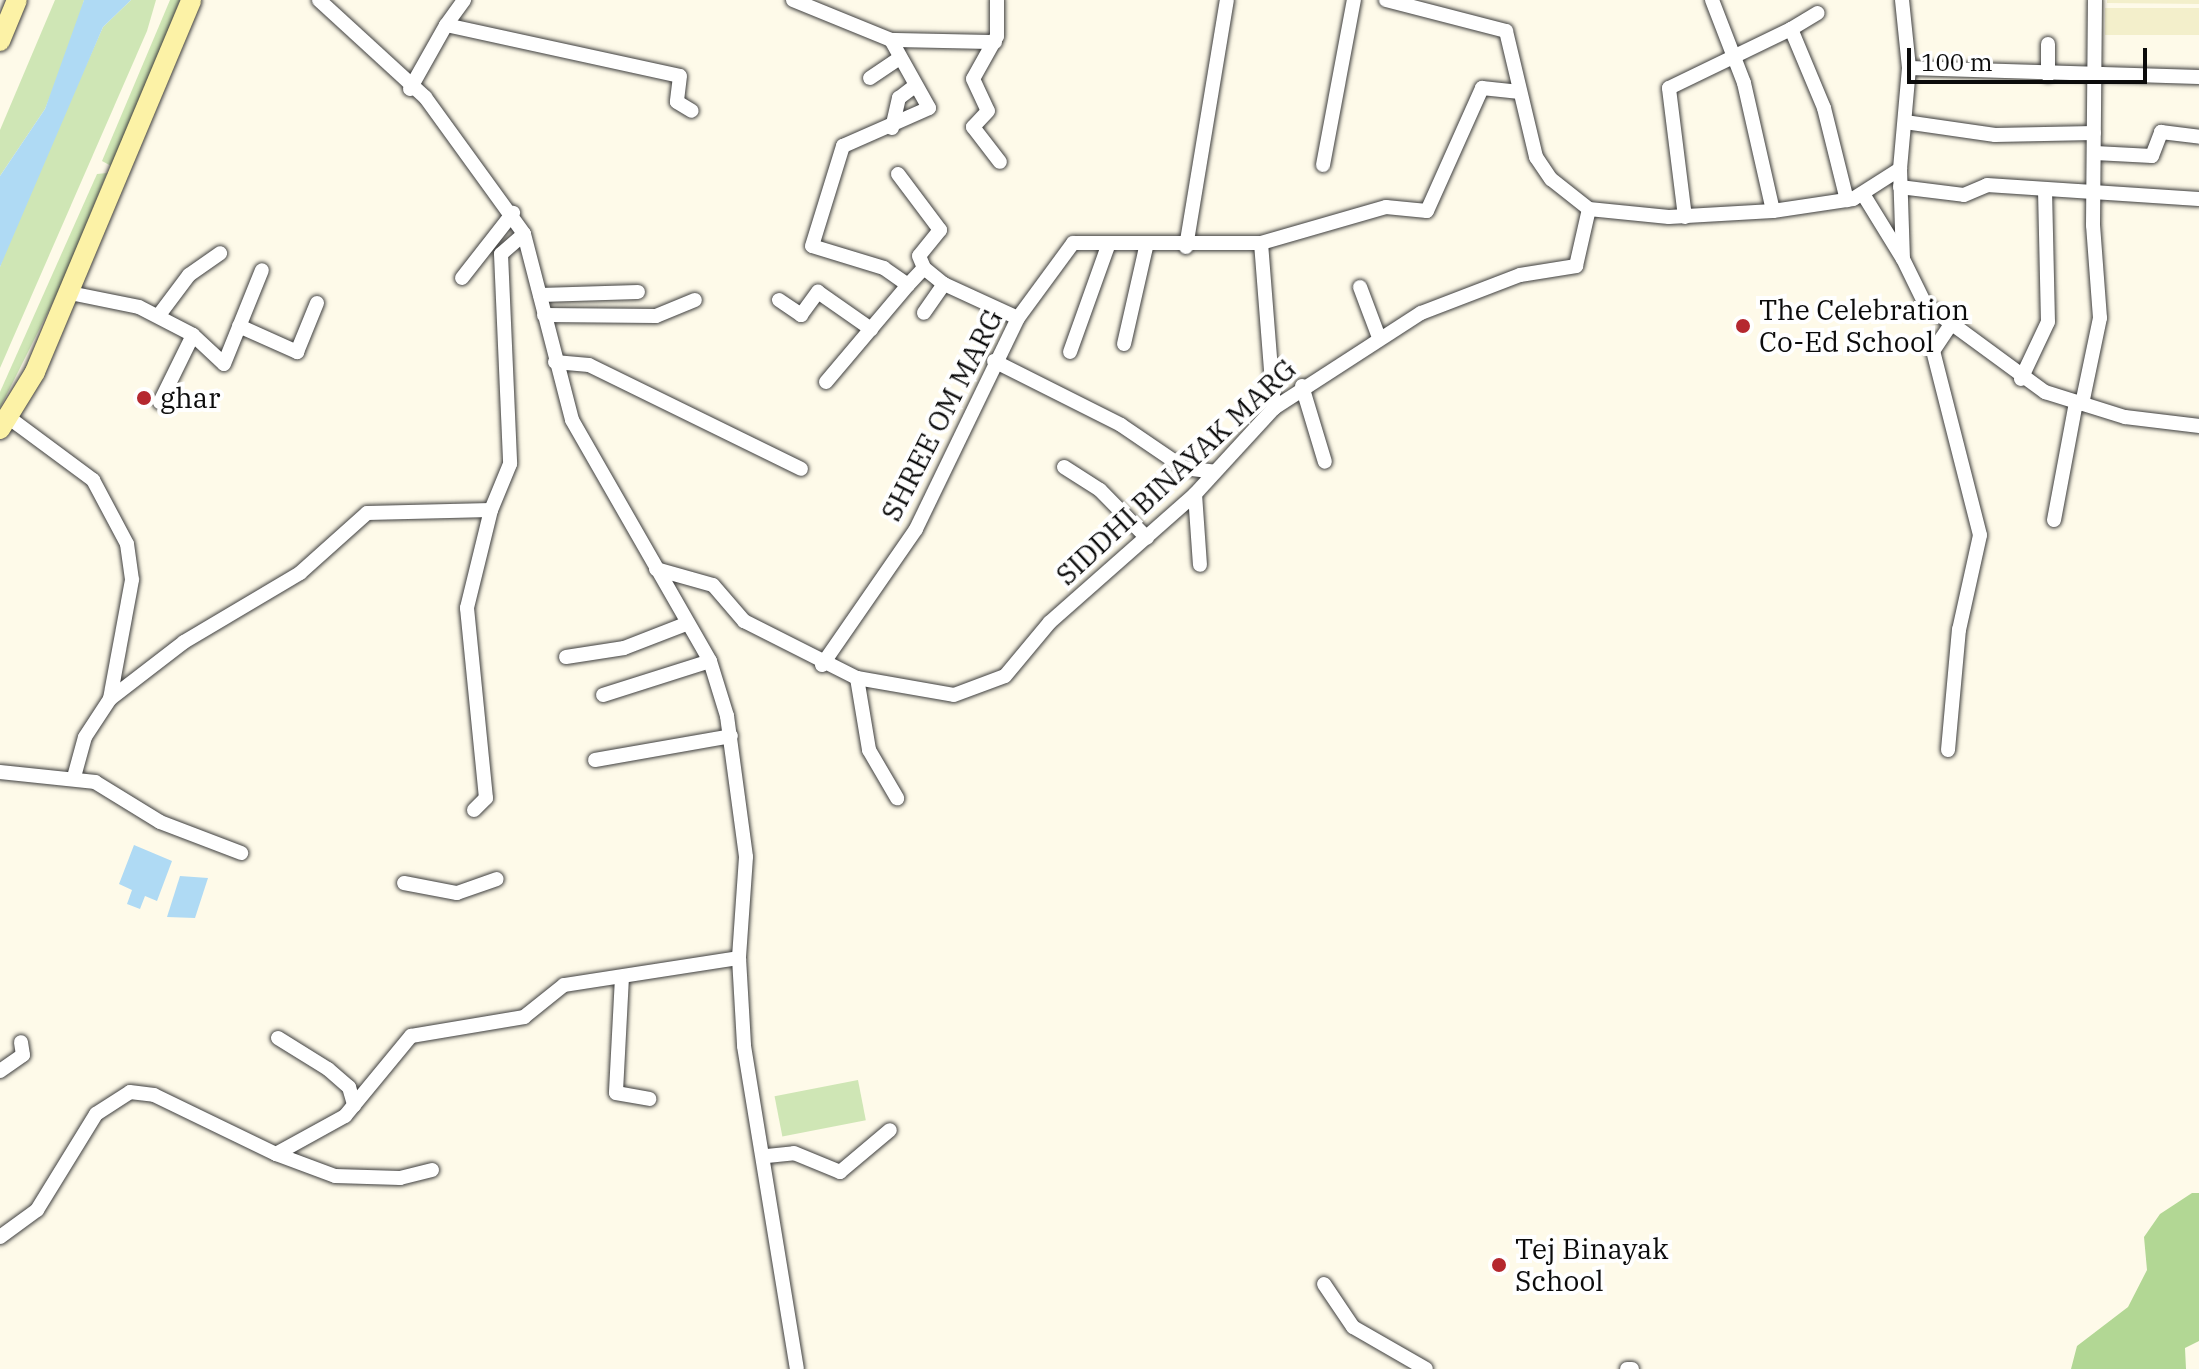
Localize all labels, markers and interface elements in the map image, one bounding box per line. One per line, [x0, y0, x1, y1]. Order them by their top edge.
scale bar [1911, 32, 2151, 82]
text: 100 m [1921, 46, 1993, 78]
place label: The Celebration Co-Ed School [1759, 293, 1969, 359]
street label: SHREE OM MARG [874, 304, 1010, 526]
marker: The Celebration Co-Ed School [1734, 317, 1752, 335]
street label: SIDDHI BINAYAK MARG [1049, 352, 1303, 592]
place label: ghar [160, 381, 220, 415]
marker: ghar [135, 389, 153, 407]
place label: Tej Binayak School [1515, 1232, 1669, 1298]
marker: Tej Binayak School [1490, 1256, 1508, 1274]

